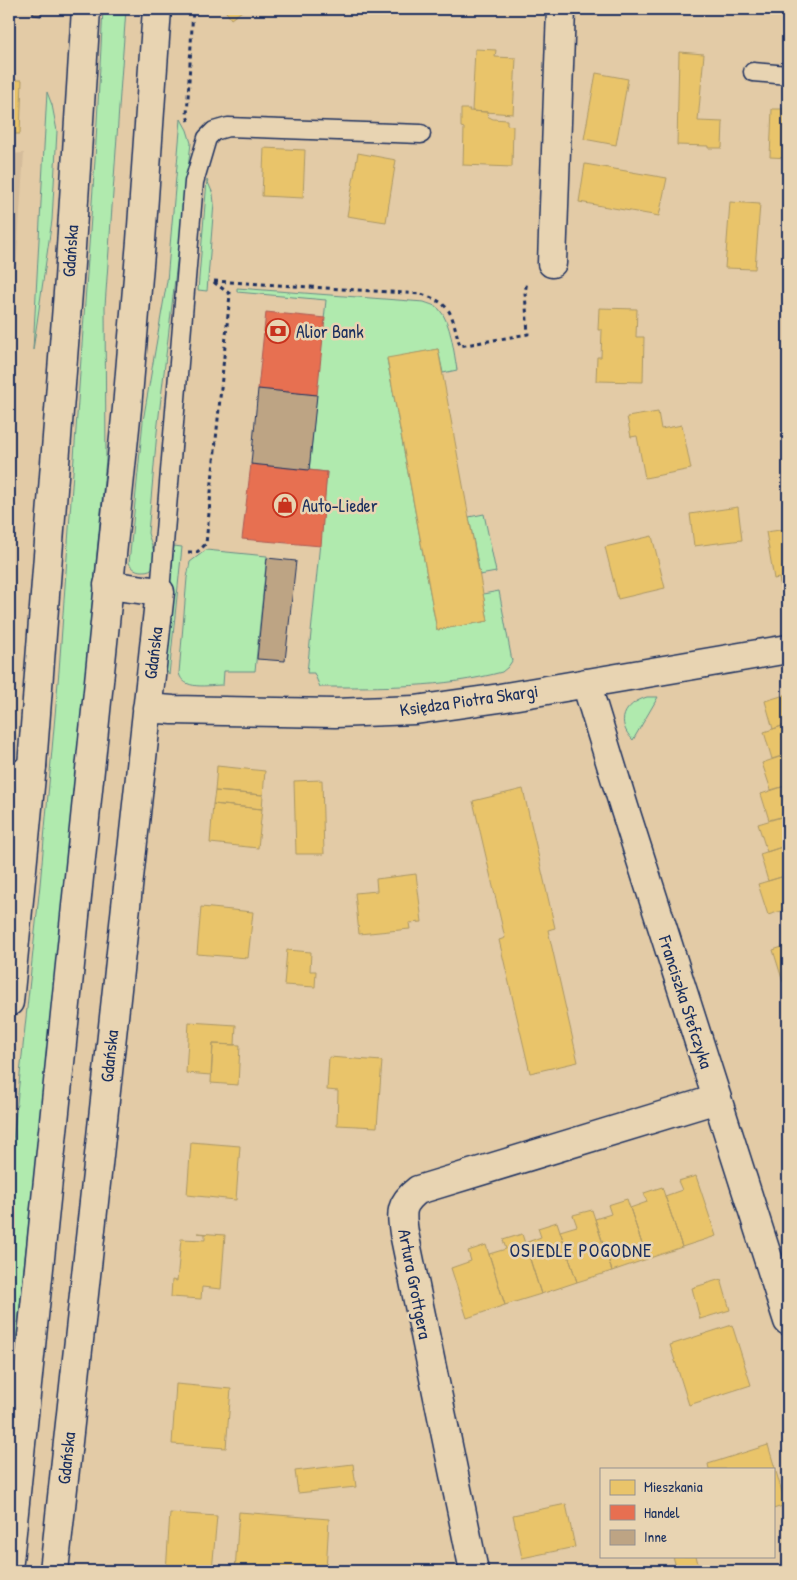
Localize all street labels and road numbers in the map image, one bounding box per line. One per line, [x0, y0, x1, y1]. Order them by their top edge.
street label: Gdańska [56, 224, 84, 278]
street label: Gdańska [137, 626, 169, 680]
street label: Księdza Piotra Skargi [398, 678, 540, 722]
street label: Franciszka Stefczyka [652, 932, 719, 1072]
street label: Gdańska [94, 1029, 124, 1083]
street label: Artura Grottgera [392, 1227, 438, 1341]
street label: Gdańska [51, 1431, 81, 1485]

